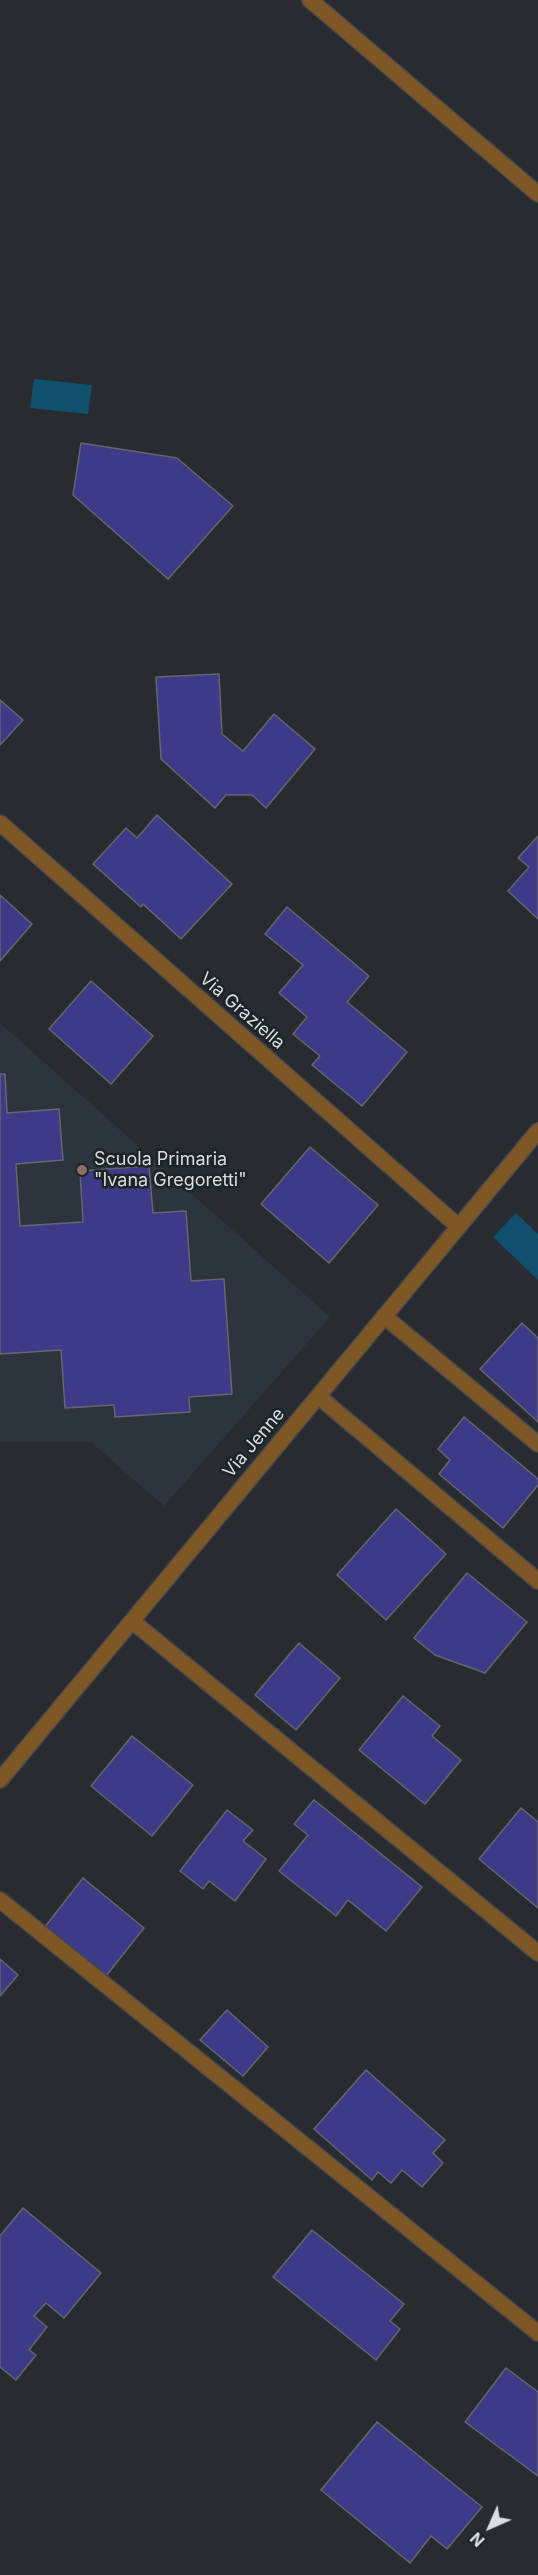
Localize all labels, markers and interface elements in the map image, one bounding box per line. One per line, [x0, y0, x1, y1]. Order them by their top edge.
street label: Via Graziella [195, 968, 289, 1054]
place label: Scuola Primaria "Ivana Gregoretti" [94, 1149, 247, 1192]
marker: Scuola Primaria "Ivana Gregoretti" [75, 1163, 89, 1177]
street label: Via Jenne [219, 1404, 289, 1482]
north arrow [460, 2497, 520, 2557]
text: N [466, 2528, 489, 2551]

